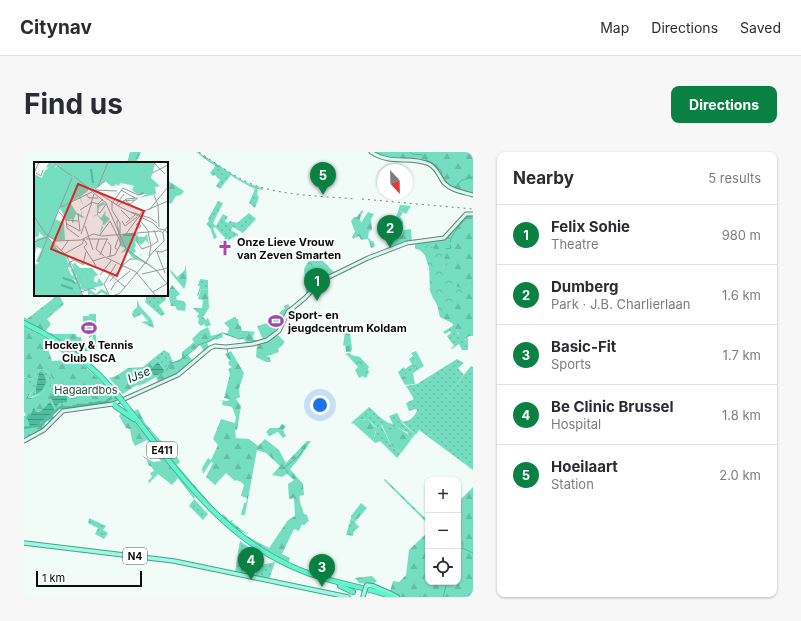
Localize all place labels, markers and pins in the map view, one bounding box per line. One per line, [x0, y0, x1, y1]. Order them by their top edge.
pin: 5 [310, 162, 336, 195]
pin: 2 [377, 215, 403, 248]
place label: Onze Lieve Vrouw van Zeven Smarten [237, 235, 341, 262]
church icon: Onze Lieve Vrouw van Zeven Smarten [216, 239, 234, 257]
pin: 1 [304, 268, 330, 301]
place label: Sport- en jeugdcentrum Koldam [287, 308, 407, 335]
sports icon: Sport- en jeugdcentrum Koldam [267, 312, 285, 330]
sports icon: Hockey & Tennis Club ISCA [80, 319, 98, 337]
place label: Hockey & Tennis Club ISCA [44, 338, 134, 365]
pin: 4 [238, 547, 264, 580]
pin: 3 [309, 554, 335, 587]

